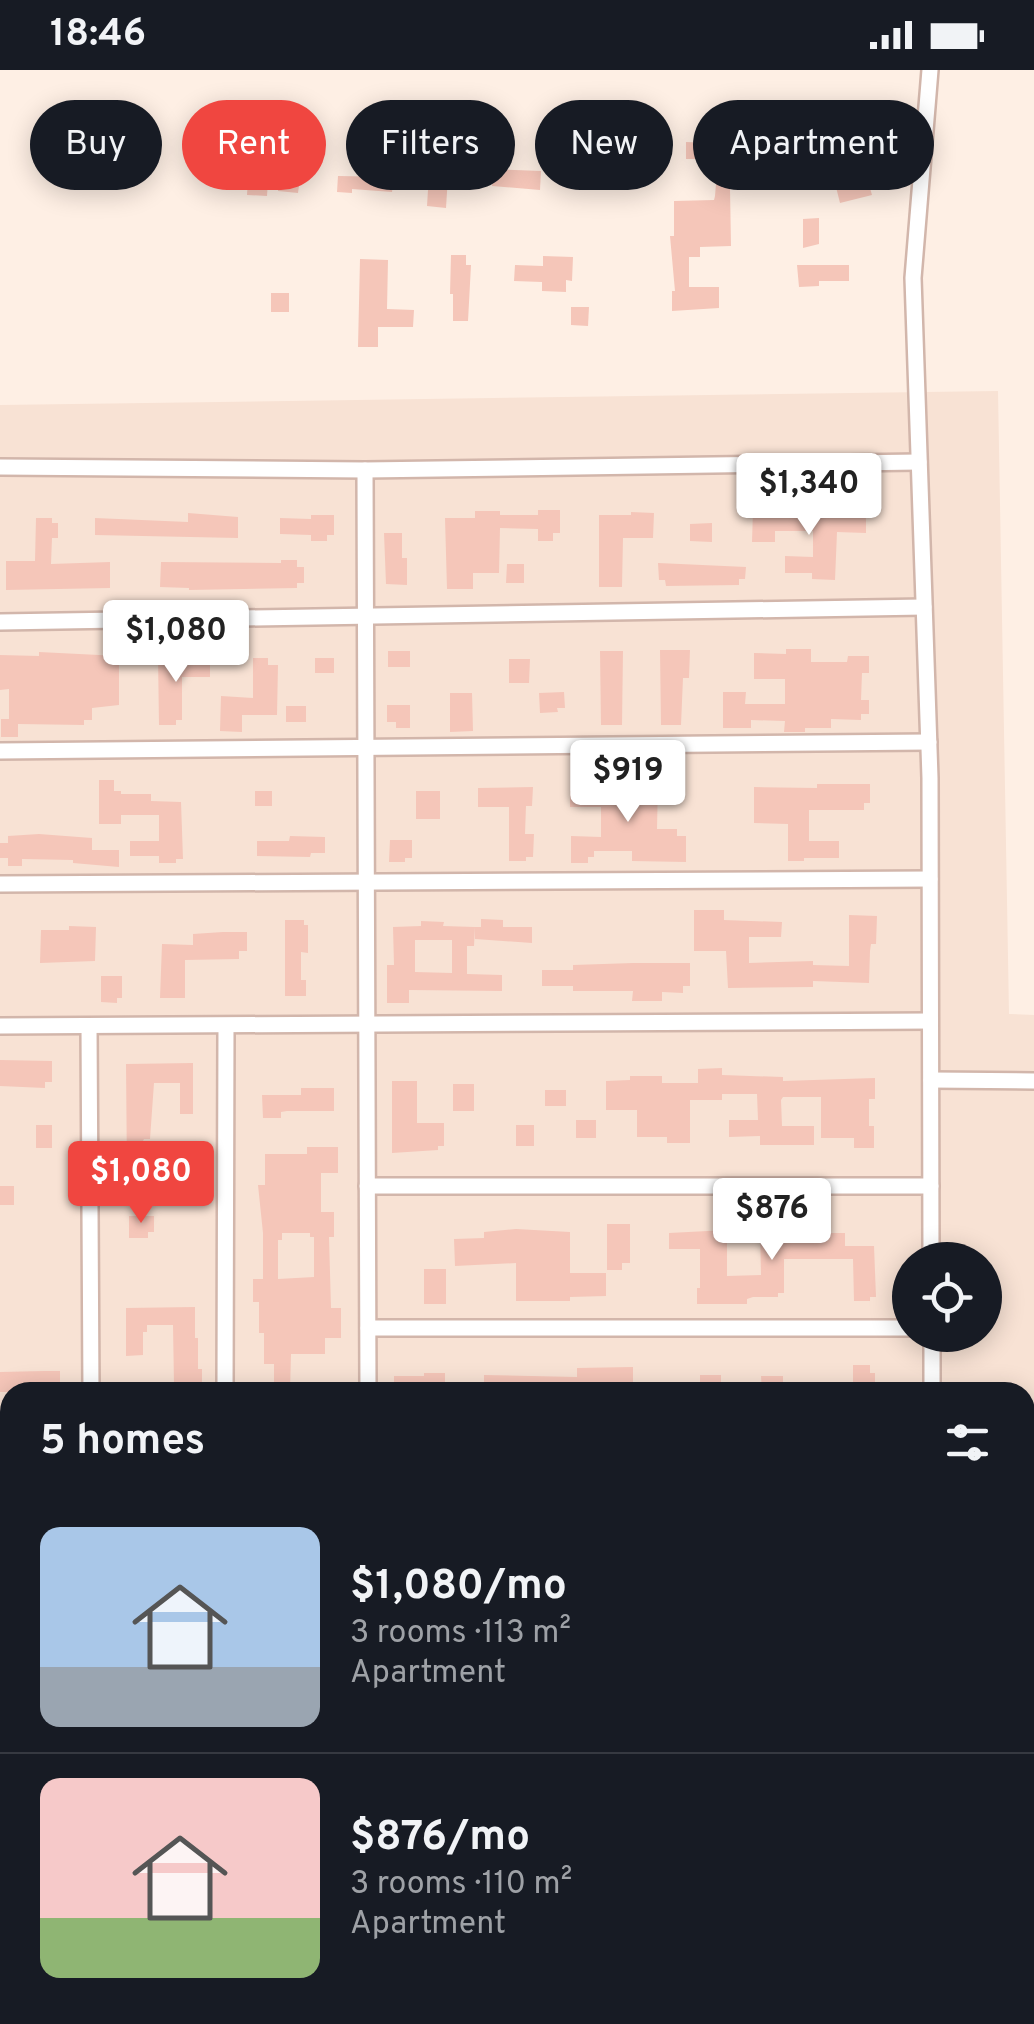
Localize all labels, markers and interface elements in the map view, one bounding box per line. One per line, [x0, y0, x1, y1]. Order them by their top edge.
text: 18:46 [50, 11, 146, 60]
chip: Buy [30, 100, 162, 190]
chip: Rent [182, 100, 326, 190]
chip: Filters [346, 100, 515, 190]
chip: New [535, 100, 673, 190]
chip: Apartment [693, 100, 934, 190]
pin: $1,340 [728, 453, 890, 538]
text: $1,340 [758, 465, 860, 505]
pin: $1,080 [95, 600, 257, 685]
text: $1,080 [125, 612, 227, 652]
pin: $919 [569, 740, 687, 825]
text: $919 [592, 752, 664, 792]
pin: $1,080 [60, 1141, 222, 1226]
text: $1,080 [90, 1153, 192, 1193]
pin: $876 [713, 1178, 831, 1263]
text: $876 [735, 1190, 809, 1230]
map controls [892, 1242, 1002, 1352]
button: locate [892, 1242, 1002, 1352]
icon: filters [940, 1415, 995, 1470]
text: 5 homes [40, 1416, 205, 1469]
text: $1,080/mo [350, 1561, 567, 1614]
icon: home [120, 1567, 240, 1687]
text: 3 rooms · 113 m² [350, 1614, 571, 1654]
text: Apartment [350, 1654, 506, 1694]
text: $876/mo [350, 1812, 530, 1865]
icon: home [120, 1818, 240, 1938]
text: 3 rooms · 110 m² [350, 1865, 572, 1905]
text: Apartment [350, 1905, 506, 1945]

